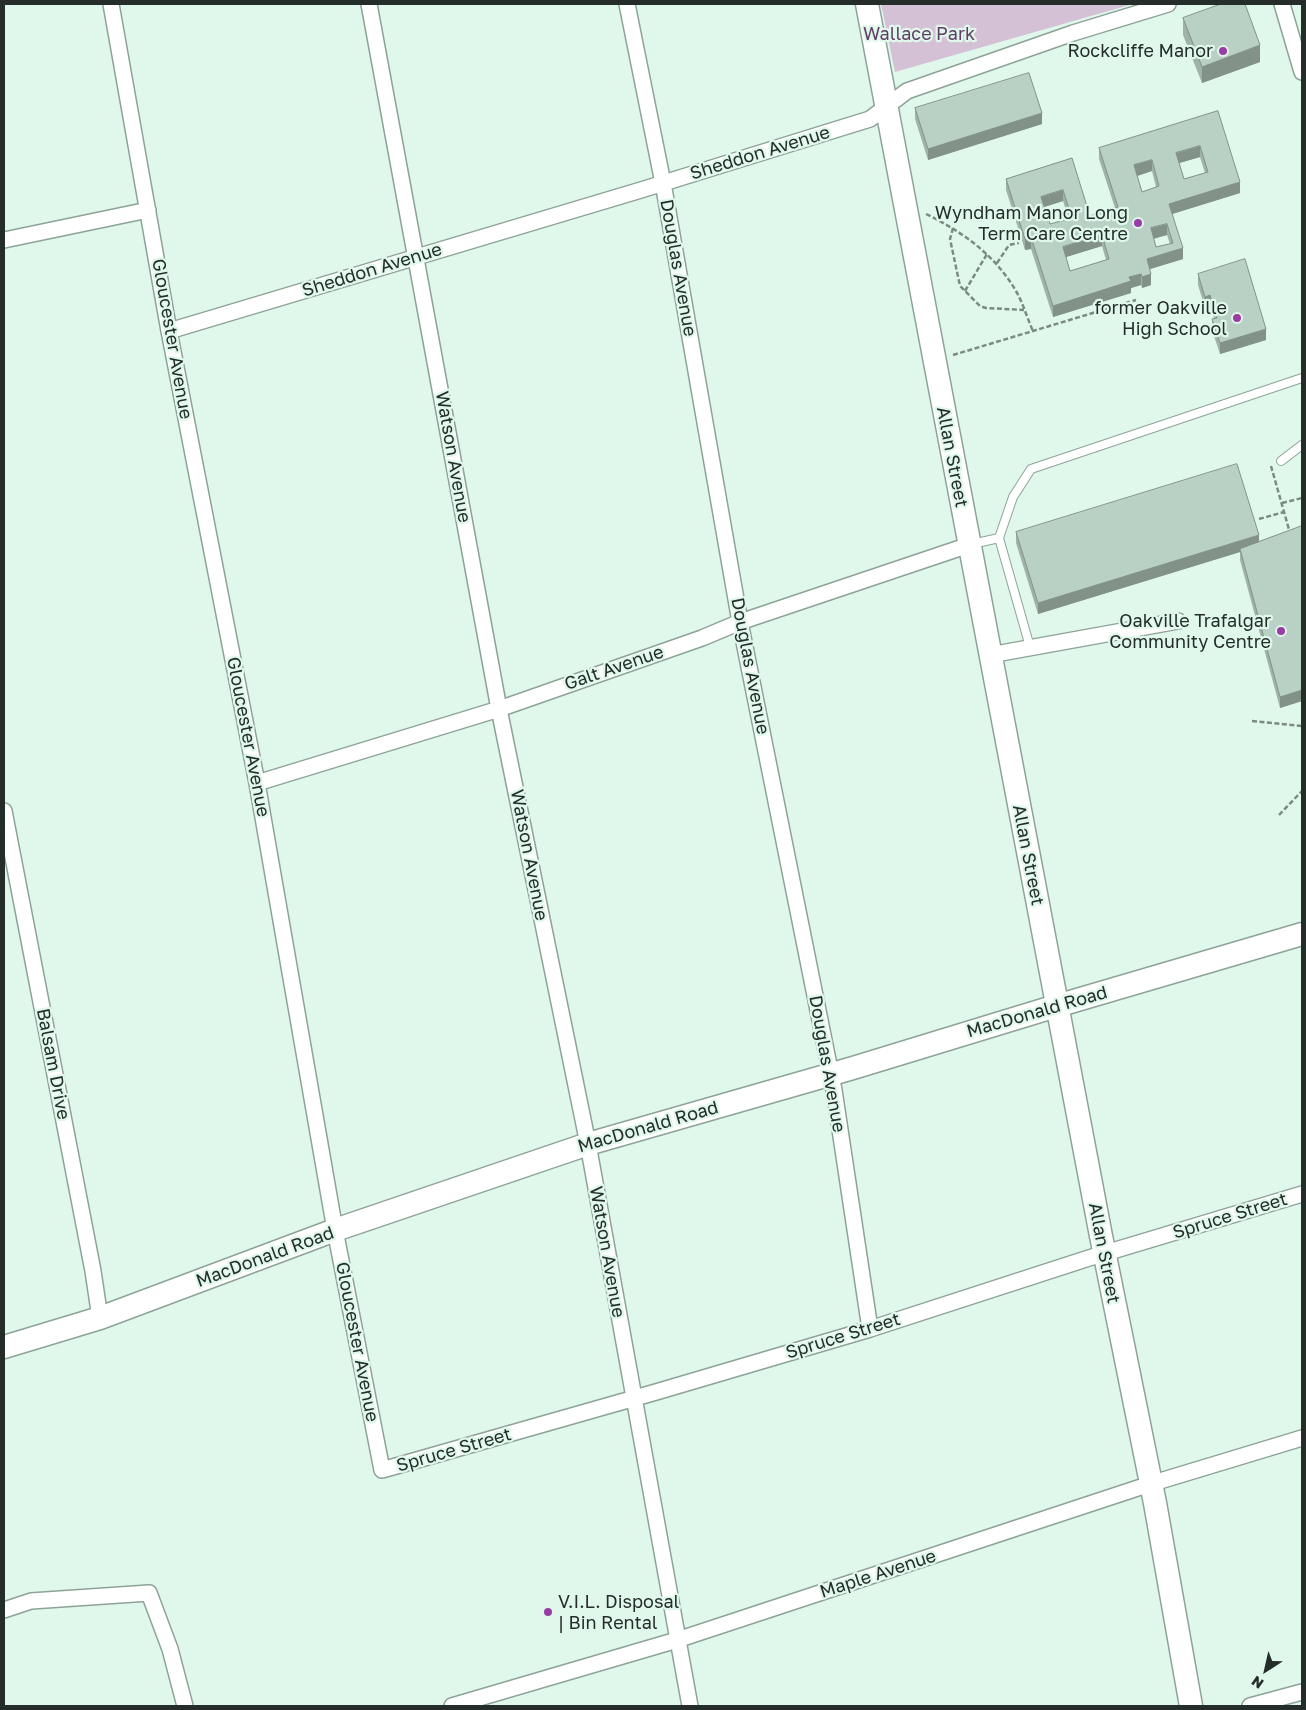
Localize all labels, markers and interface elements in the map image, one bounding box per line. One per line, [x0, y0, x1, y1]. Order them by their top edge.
park label: Wallace Park [863, 23, 975, 45]
place label: Rockcliffe Manor [1068, 40, 1213, 62]
marker: Rockcliffe Manor [1217, 45, 1229, 57]
street label: Sheddon Avenue [687, 121, 833, 185]
street label: Douglas Avenue [655, 198, 701, 338]
place label: Wyndham Manor Long Term Care Centre [935, 202, 1128, 244]
marker: Wyndham Manor Long Term Care Centre [1132, 217, 1144, 229]
street label: Sheddon Avenue [299, 238, 445, 302]
street label: Gloucester Avenue [147, 257, 197, 421]
place label: former Oakville High School [1094, 297, 1227, 340]
marker: former Oakville High School [1231, 312, 1243, 324]
street label: Watson Avenue [431, 390, 475, 524]
street label: Allan Street [932, 405, 972, 509]
street label: Douglas Avenue [726, 596, 774, 736]
place label: Oakville Trafalgar Community Centre [1109, 610, 1271, 652]
marker: Oakville Trafalgar Community Centre [1275, 625, 1287, 637]
street label: Galt Avenue [562, 641, 666, 695]
street label: Gloucester Avenue [222, 655, 274, 819]
street label: Watson Avenue [506, 788, 552, 922]
street label: Allan Street [1008, 803, 1048, 907]
street label: MacDonald Road [964, 982, 1110, 1042]
street label: Douglas Avenue [804, 994, 850, 1134]
street label: Balsam Drive [32, 1007, 74, 1121]
street label: MacDonald Road [575, 1097, 721, 1157]
street label: Watson Avenue [585, 1185, 629, 1319]
street label: Spruce Street [1170, 1188, 1290, 1244]
street label: Allan Street [1084, 1201, 1124, 1305]
street label: MacDonald Road [193, 1222, 337, 1292]
street label: Gloucester Avenue [331, 1260, 383, 1424]
street label: Spruce Street [783, 1308, 903, 1364]
street label: Spruce Street [394, 1423, 514, 1477]
street label: Maple Avenue [817, 1545, 939, 1603]
place label: V.I.L. Disposal | Bin Rental [558, 1591, 679, 1634]
marker: V.I.L. Disposal | Bin Rental [542, 1606, 554, 1618]
north arrow [1241, 1645, 1291, 1695]
text: N [1248, 1673, 1266, 1693]

